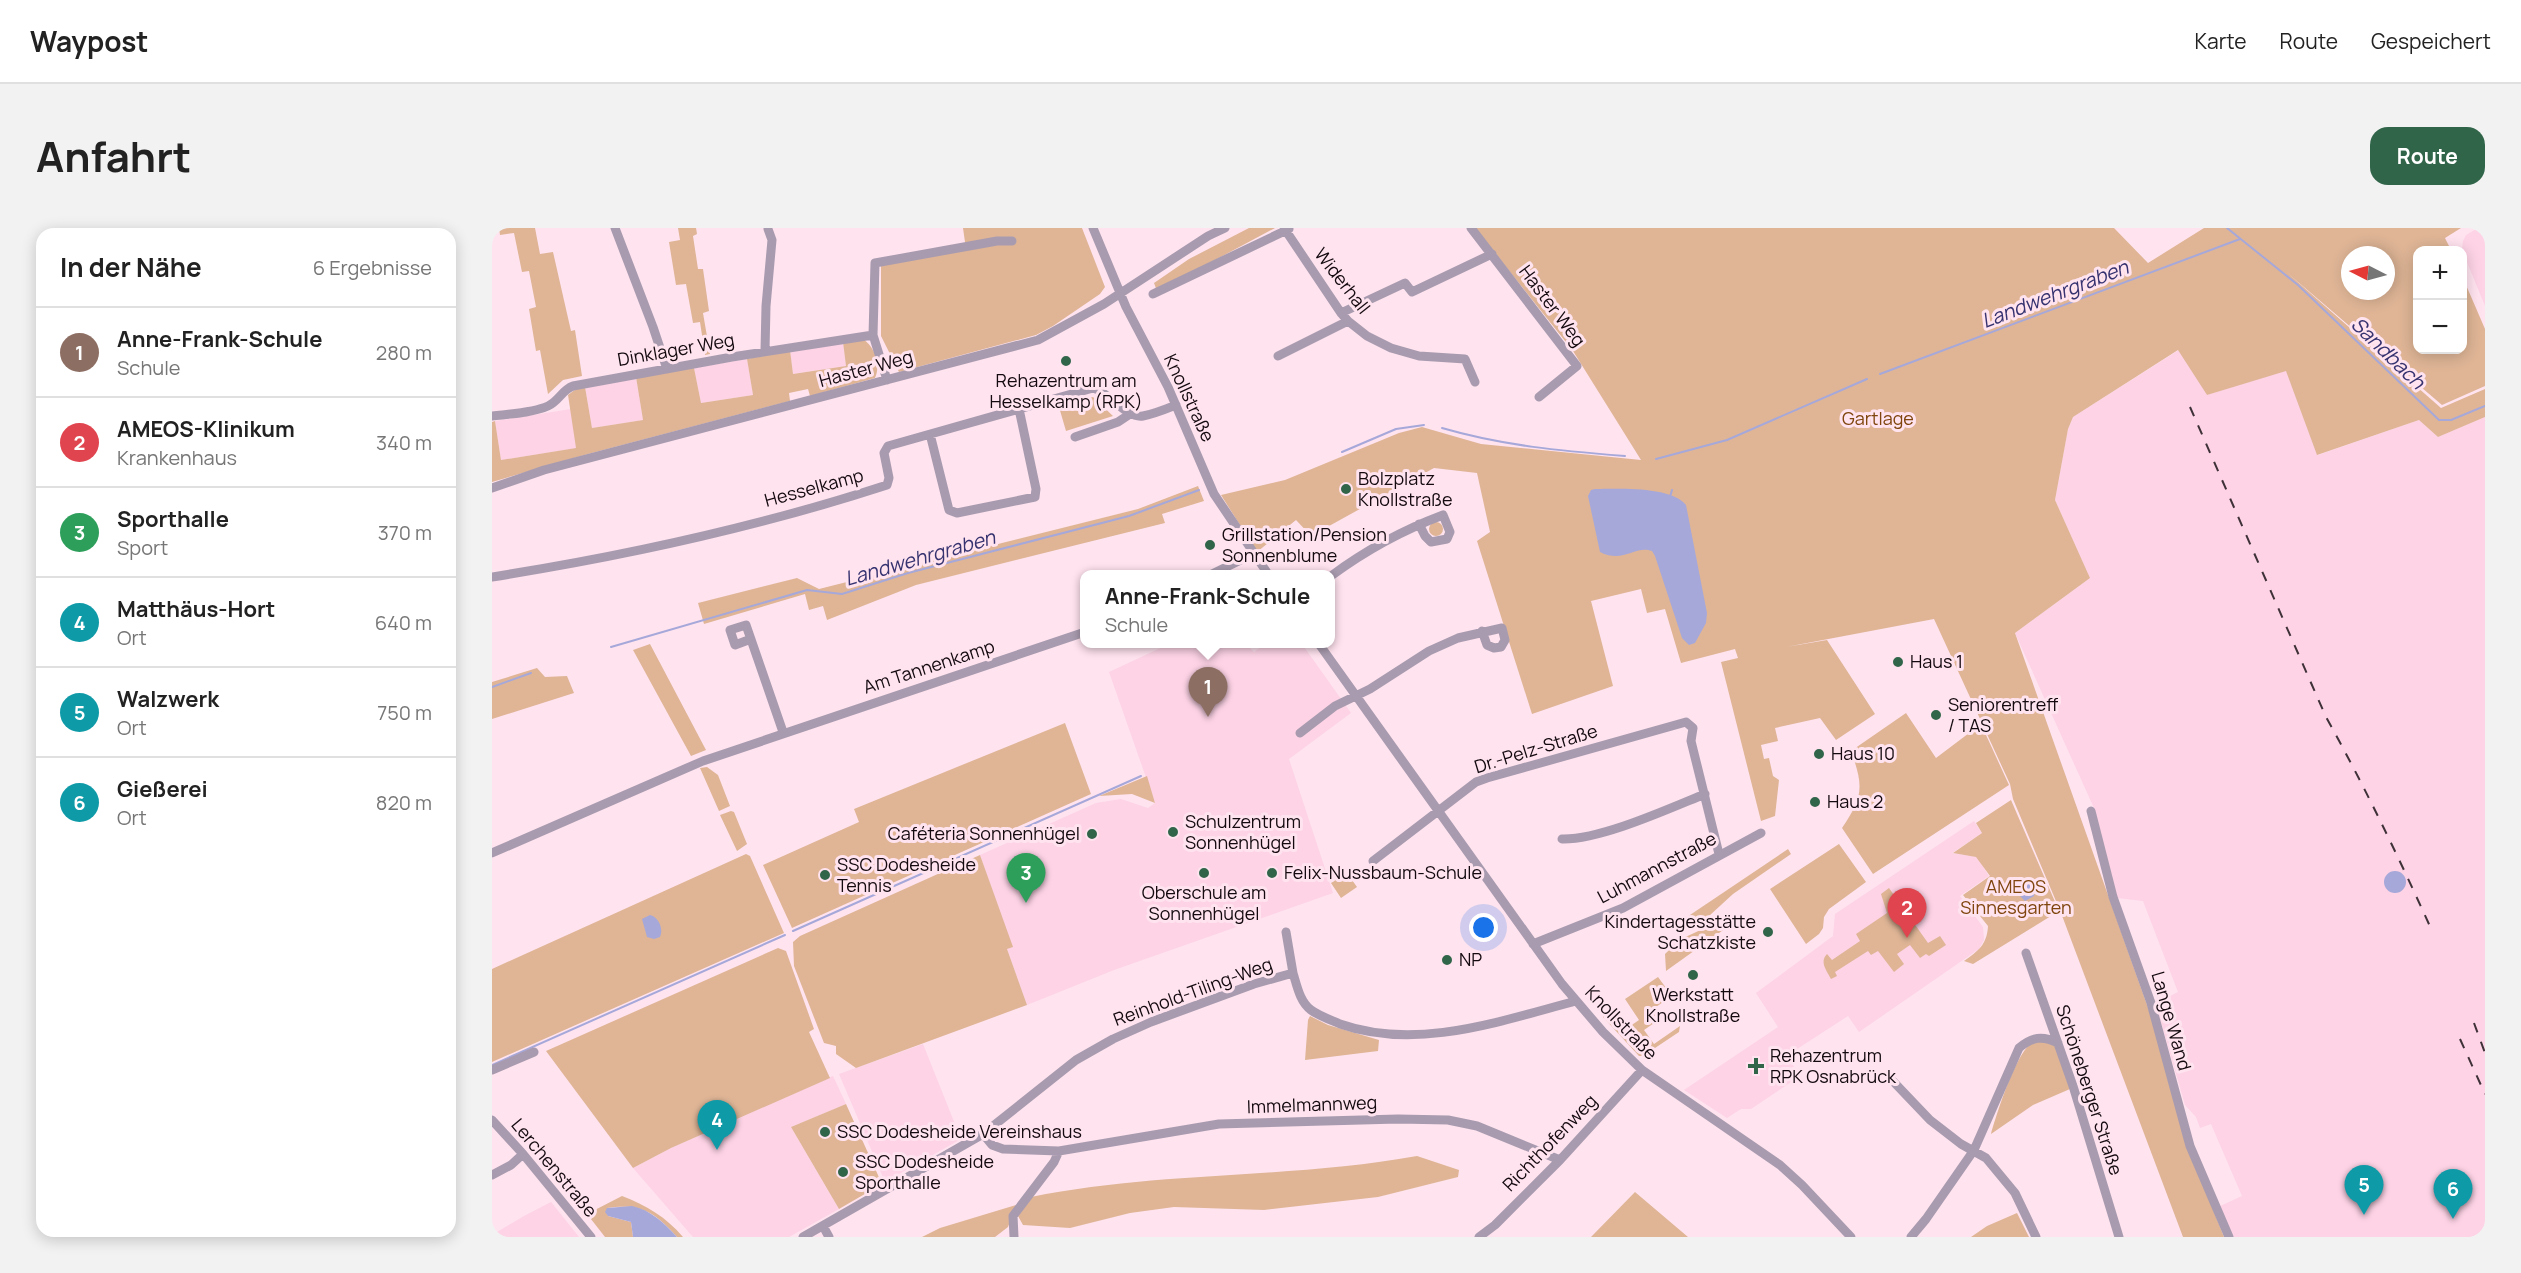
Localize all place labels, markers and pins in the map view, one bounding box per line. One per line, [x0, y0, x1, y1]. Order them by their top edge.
marker: Rehazentrum am Hesselkamp (RPK) [1059, 354, 1073, 368]
place label: Rehazentrum am Hesselkamp (RPK) [989, 368, 1143, 413]
place label: Bolzplatz Knollstraße [1358, 466, 1452, 511]
marker: Bolzplatz Knollstraße [1339, 482, 1353, 496]
place label: Grillstation/Pension Sonnenblume [1222, 522, 1387, 567]
marker: Grillstation/Pension Sonnenblume [1203, 538, 1217, 552]
place label: Haus 1 [1910, 649, 1963, 673]
marker: Haus 1 [1891, 655, 1905, 669]
pin: 1 [1188, 668, 1228, 717]
place label: Seniorentreff / TAS [1948, 692, 2058, 737]
marker: Seniorentreff / TAS [1929, 708, 1943, 722]
place label: Haus 10 [1831, 741, 1895, 765]
marker: Haus 10 [1812, 747, 1826, 761]
place label: Haus 2 [1827, 789, 1883, 813]
marker: Haus 2 [1808, 795, 1822, 809]
place label: Schulzentrum Sonnenhügel [1185, 809, 1301, 854]
place label: Caféteria Sonnenhügel [888, 821, 1080, 845]
marker: Schulzentrum Sonnenhügel [1166, 825, 1180, 839]
marker: Caféteria Sonnenhügel [1085, 827, 1099, 841]
place label: SSC Dodesheide Tennis [837, 852, 976, 897]
pin: 3 [1006, 854, 1046, 903]
place label: Felix-Nussbaum-Schule [1284, 860, 1482, 884]
marker: Oberschule am Sonnenhügel [1197, 866, 1211, 880]
marker: Felix-Nussbaum-Schule [1265, 866, 1279, 880]
marker: SSC Dodesheide Tennis [818, 868, 832, 882]
place label: Oberschule am Sonnenhügel [1142, 880, 1266, 925]
pin: 2 [1888, 888, 1926, 938]
place label: Kindertagesstätte Schatzkiste [1604, 909, 1756, 954]
marker: Kindertagesstätte Schatzkiste [1761, 925, 1775, 939]
place label: NP [1459, 947, 1482, 971]
marker: NP [1440, 953, 1454, 967]
marker: Werkstatt Knollstraße [1686, 968, 1700, 982]
place label: Werkstatt Knollstraße [1646, 982, 1740, 1027]
place label: Rehazentrum RPK Osnabrück [1770, 1043, 1897, 1088]
marker: Rehazentrum RPK Osnabrück [1747, 1057, 1765, 1075]
pin: 4 [698, 1100, 736, 1150]
place label: SSC Dodesheide Vereinshaus [837, 1119, 1082, 1143]
marker: SSC Dodesheide Vereinshaus [818, 1125, 832, 1139]
place label: SSC Dodesheide Sporthalle [855, 1149, 994, 1194]
marker: SSC Dodesheide Sporthalle [836, 1165, 850, 1179]
pin: 5 [2344, 1166, 2384, 1215]
pin: 6 [2434, 1170, 2472, 1219]

